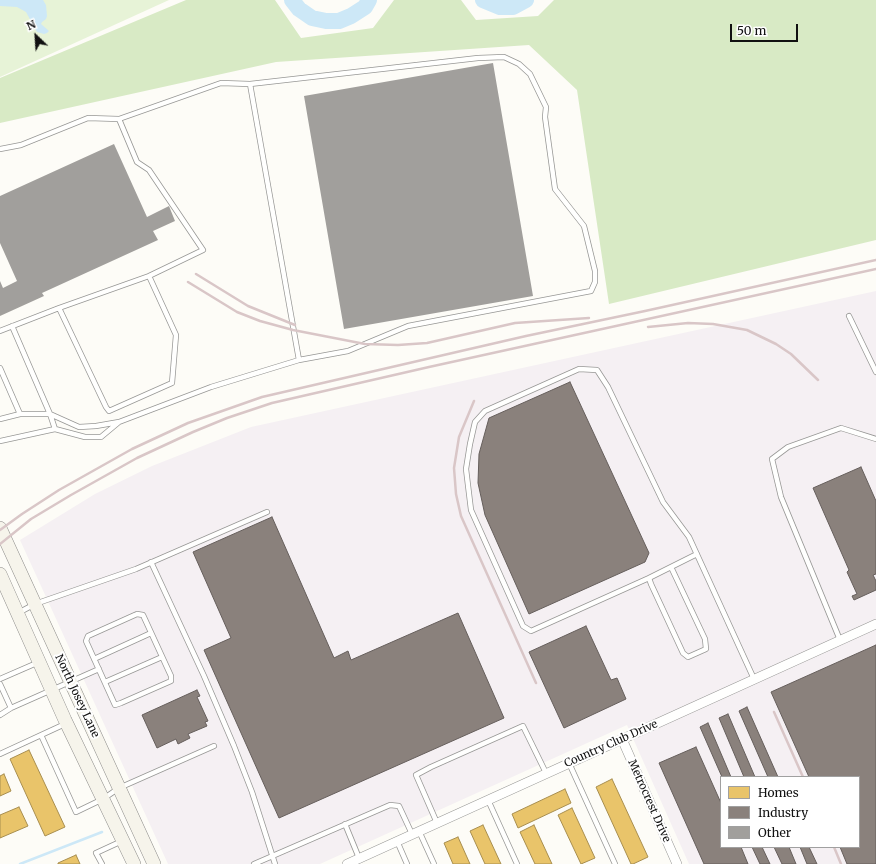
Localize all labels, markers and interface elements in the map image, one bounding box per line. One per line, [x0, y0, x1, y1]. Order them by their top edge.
north arrow [16, 16, 56, 56]
scale bar [732, 16, 800, 42]
text: N [24, 17, 38, 33]
text: 50 m [737, 23, 766, 38]
street label: North Josey Lane [52, 652, 102, 740]
street label: Country Club Drive [562, 717, 660, 771]
street label: Metrocrest Drive [625, 758, 673, 844]
legend [720, 776, 860, 848]
text: Homes [758, 785, 799, 800]
text: Industry [758, 805, 808, 820]
text: Other [758, 825, 791, 840]

